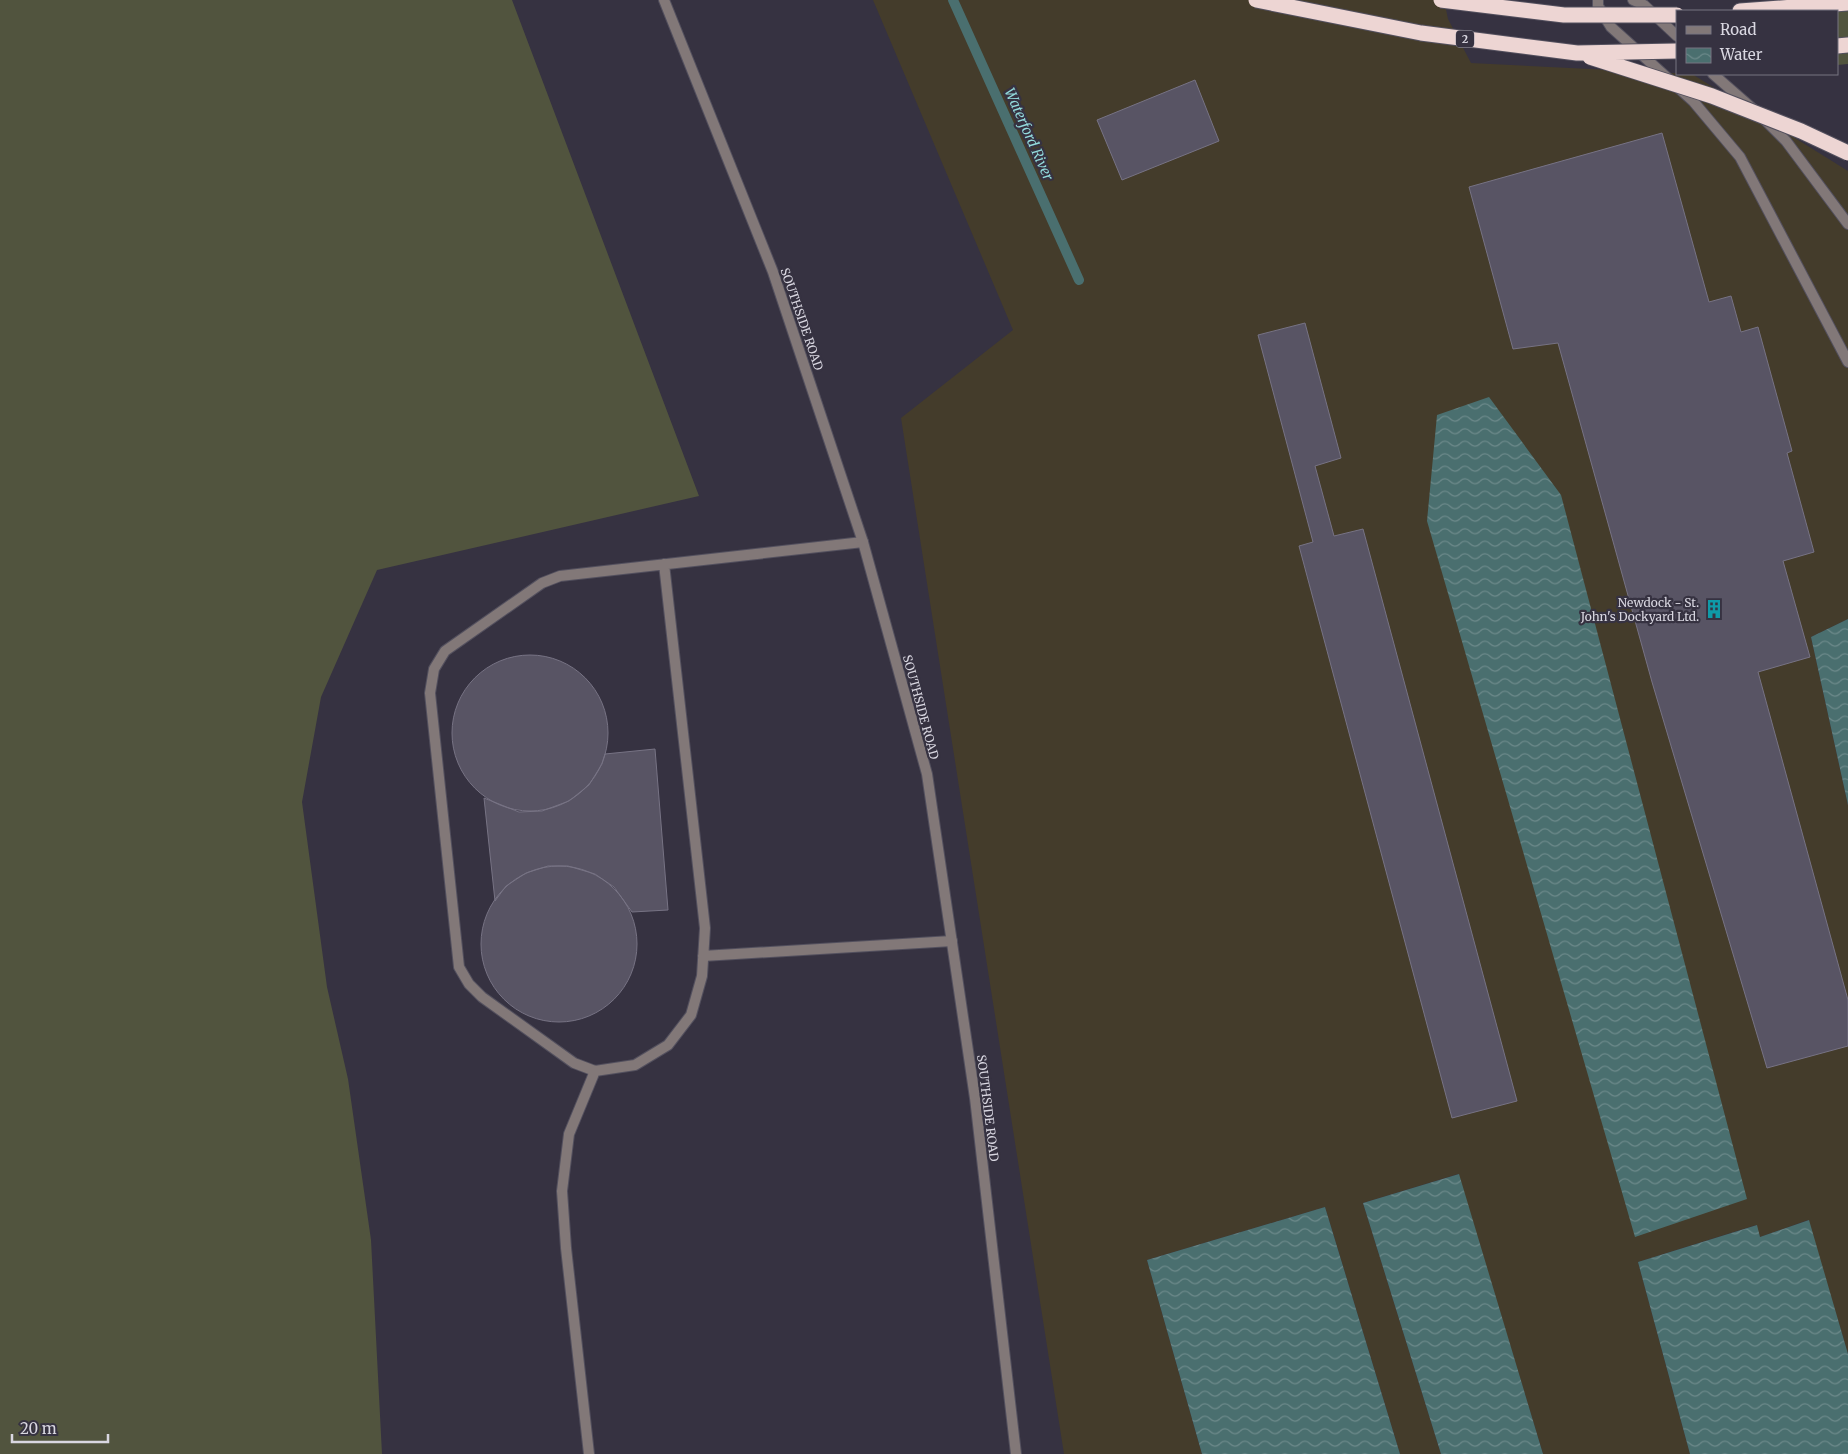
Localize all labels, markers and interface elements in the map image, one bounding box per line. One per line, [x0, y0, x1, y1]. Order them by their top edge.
legend [1676, 10, 1838, 75]
text: Road [1720, 20, 1756, 39]
road number: 2 [1456, 30, 1474, 48]
text: Water [1719, 45, 1763, 64]
water label: Waterford River [1001, 85, 1058, 183]
street label: SOUTHSIDE ROAD [777, 266, 827, 372]
place label: Newdock - St. John's Dockyard Ltd. [1580, 595, 1699, 624]
building icon: Newdock - St. John's Dockyard Ltd. [1703, 598, 1725, 620]
street label: SOUTHSIDE ROAD [900, 653, 942, 761]
street label: SOUTHSIDE ROAD [974, 1054, 1002, 1162]
scale bar [12, 1412, 109, 1444]
text: 20 m [20, 1419, 57, 1438]

